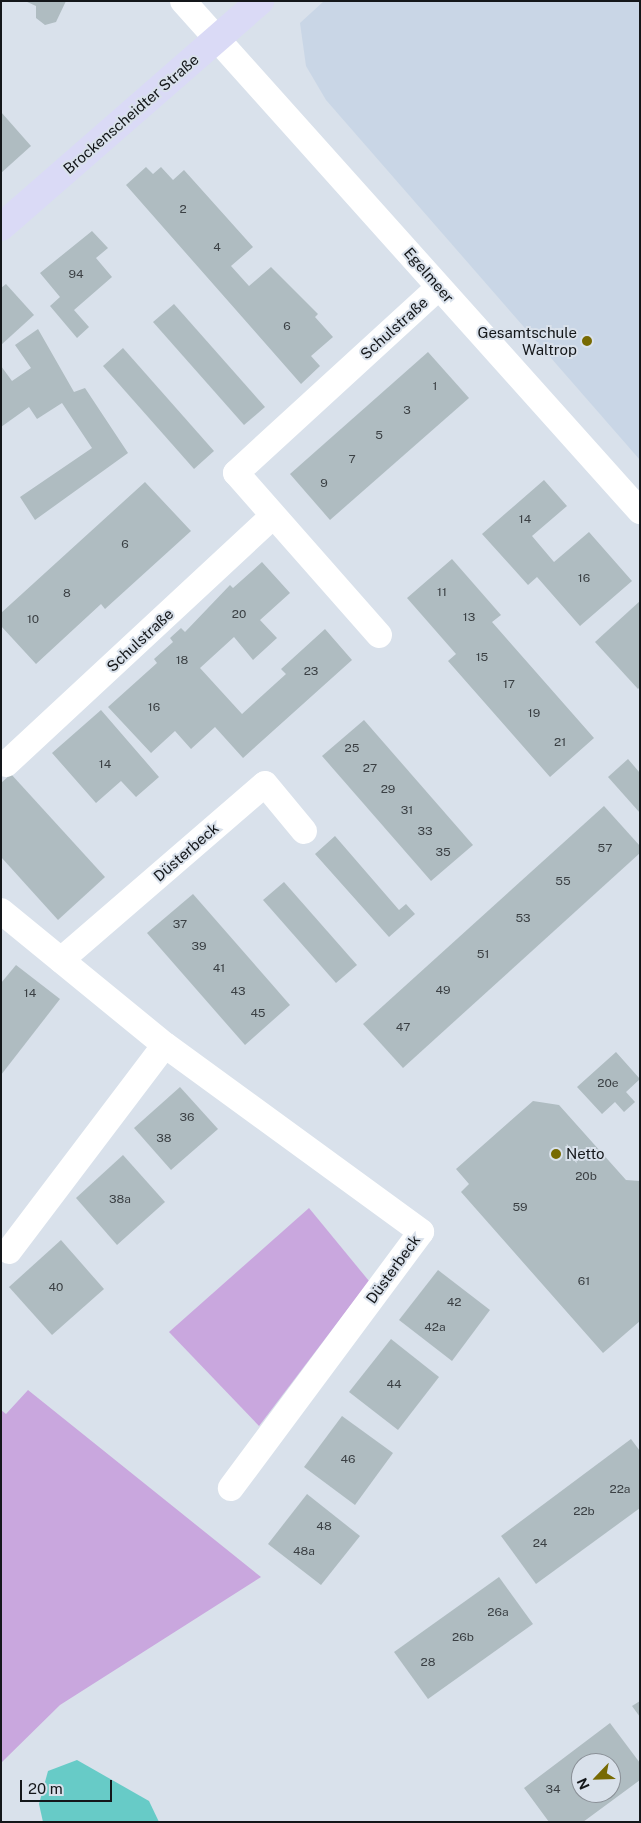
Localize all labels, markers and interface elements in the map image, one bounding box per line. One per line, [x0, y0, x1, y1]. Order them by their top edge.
street label: Brockenscheidter Straße [60, 50, 202, 178]
house number: 2 [179, 203, 187, 217]
house number: 4 [213, 241, 221, 255]
street label: Egelmeer [400, 244, 458, 306]
house number: 94 [68, 268, 84, 282]
street label: Schulstraße [357, 293, 431, 363]
house number: 6 [283, 320, 291, 334]
place label: Gesamtschule Waltrop [477, 323, 577, 358]
marker: Gesamtschule Waltrop [581, 335, 593, 347]
house number: 1 [433, 380, 437, 394]
house number: 3 [403, 404, 411, 418]
house number: 5 [375, 429, 383, 443]
house number: 7 [348, 453, 356, 467]
house number: 9 [320, 477, 328, 491]
house number: 14 [519, 513, 531, 527]
house number: 6 [121, 538, 129, 552]
house number: 16 [578, 572, 590, 586]
house number: 11 [437, 586, 447, 600]
house number: 8 [63, 587, 71, 601]
street label: Schulstraße [103, 605, 177, 675]
house number: 20 [232, 608, 246, 622]
house number: 13 [463, 611, 475, 625]
house number: 10 [27, 613, 39, 627]
house number: 15 [476, 651, 488, 665]
house number: 18 [176, 654, 188, 668]
house number: 23 [304, 665, 318, 679]
house number: 17 [503, 678, 515, 692]
house number: 16 [148, 701, 160, 715]
house number: 19 [528, 707, 540, 721]
house number: 21 [554, 736, 566, 750]
house number: 25 [345, 742, 359, 756]
house number: 14 [99, 758, 111, 772]
house number: 27 [363, 762, 377, 776]
house number: 29 [381, 783, 395, 797]
house number: 31 [401, 804, 413, 818]
street label: Düsterbeck [150, 819, 222, 885]
house number: 33 [417, 825, 433, 839]
house number: 57 [598, 842, 612, 856]
house number: 35 [435, 846, 451, 860]
house number: 55 [555, 875, 571, 889]
house number: 53 [515, 912, 531, 926]
house number: 37 [173, 918, 187, 932]
house number: 39 [192, 940, 206, 954]
house number: 51 [477, 948, 489, 962]
house number: 41 [213, 962, 225, 976]
house number: 49 [435, 984, 451, 998]
house number: 43 [230, 985, 246, 999]
house number: 14 [24, 987, 36, 1001]
house number: 45 [250, 1007, 266, 1021]
house number: 47 [396, 1021, 410, 1035]
house number: 20e [597, 1077, 619, 1091]
house number: 36 [180, 1111, 194, 1125]
house number: 38 [156, 1132, 172, 1146]
place label: Netto [566, 1145, 605, 1163]
marker: Netto [550, 1148, 562, 1160]
house number: 20b [575, 1170, 597, 1184]
house number: 38a [109, 1193, 131, 1207]
house number: 59 [512, 1201, 528, 1215]
street label: Düsterbeck [362, 1231, 424, 1307]
house number: 61 [578, 1275, 590, 1289]
house number: 40 [49, 1281, 63, 1295]
house number: 42 [447, 1296, 461, 1310]
house number: 42a [424, 1321, 446, 1335]
house number: 44 [386, 1378, 402, 1392]
house number: 46 [340, 1453, 356, 1467]
house number: 22a [610, 1483, 630, 1497]
house number: 22b [573, 1505, 595, 1519]
house number: 48 [316, 1520, 332, 1534]
house number: 24 [533, 1537, 547, 1551]
house number: 48a [293, 1545, 315, 1559]
house number: 26a [487, 1606, 509, 1620]
house number: 26b [452, 1631, 474, 1645]
house number: 28 [421, 1656, 435, 1670]
north arrow [571, 1753, 621, 1803]
scale bar [22, 1770, 115, 1802]
text: N [574, 1775, 593, 1792]
text: 20 m [28, 1780, 63, 1797]
house number: 34 [545, 1783, 561, 1797]

